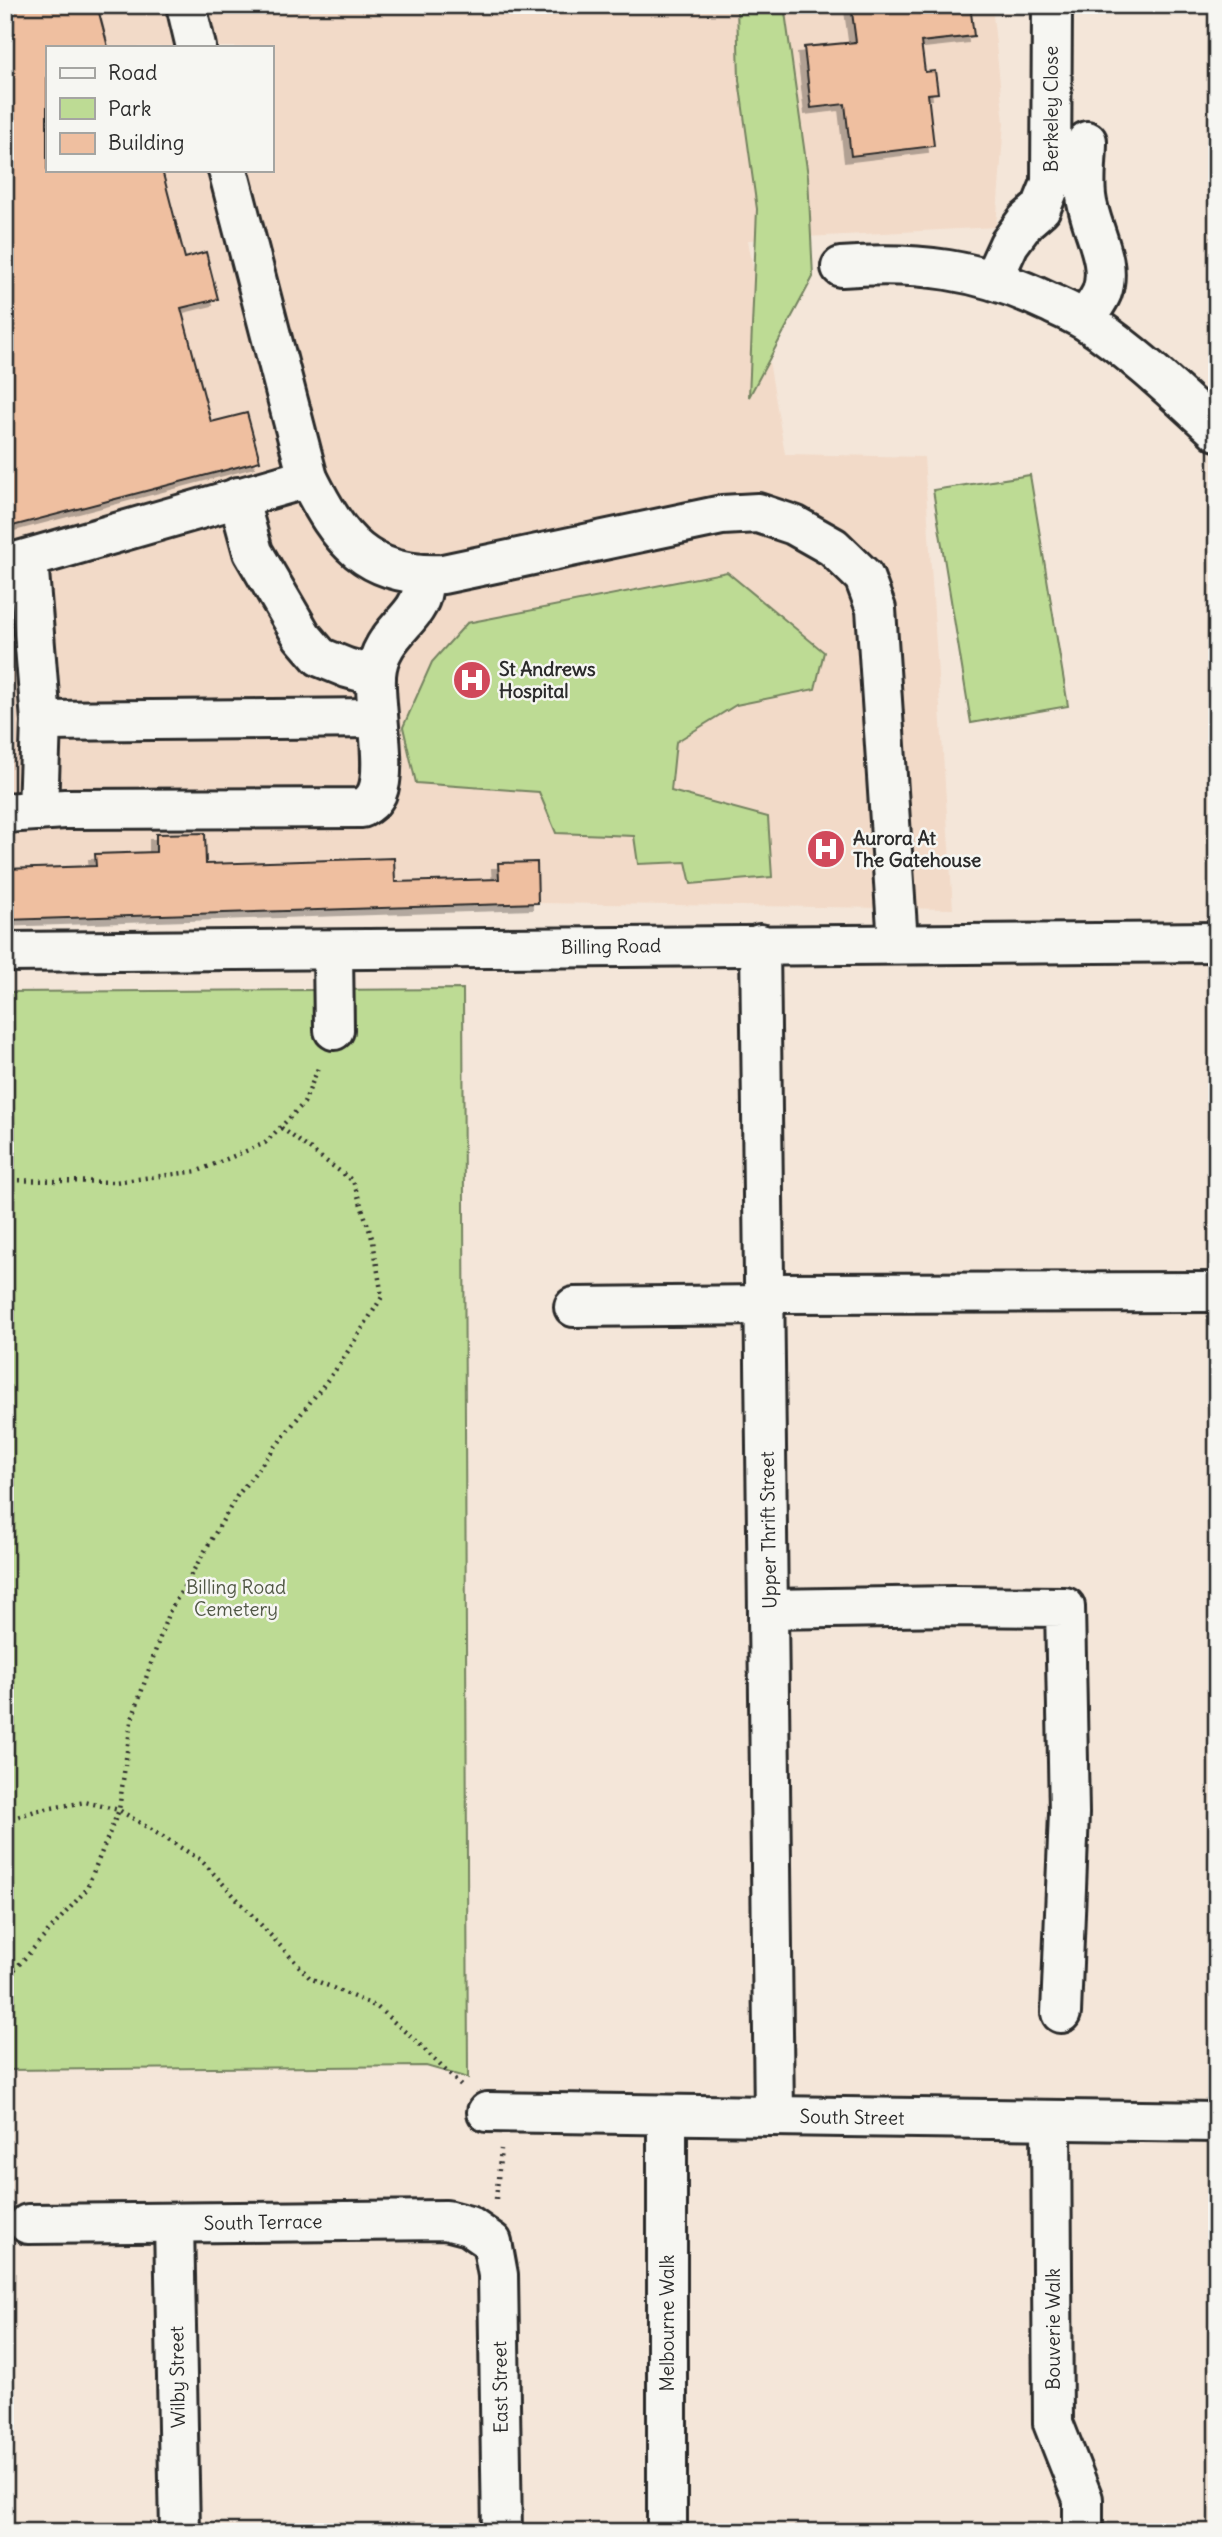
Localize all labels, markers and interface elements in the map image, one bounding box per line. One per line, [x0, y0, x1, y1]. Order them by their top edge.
legend [46, 46, 273, 172]
street label: Berkeley Close [1039, 46, 1063, 172]
text: Road [108, 59, 157, 86]
text: Park [108, 95, 151, 122]
text: Building [108, 129, 184, 156]
place label: St Andrews Hospital [499, 657, 596, 703]
hospital icon: St Andrews Hospital [451, 659, 493, 701]
place label: Aurora At The Gatehouse [853, 826, 981, 872]
hospital icon: Aurora At The Gatehouse [805, 828, 847, 870]
street label: Billing Road [561, 933, 661, 959]
street label: Upper Thrift Street [755, 1451, 781, 1609]
park label: Billing Road Cemetery [186, 1575, 286, 1621]
street label: South Street [799, 2104, 905, 2130]
street label: South Terrace [203, 2209, 323, 2235]
street label: Melbourne Walk [655, 2254, 679, 2392]
street label: Bouverie Walk [1041, 2268, 1065, 2390]
street label: Wilby Street [164, 2326, 190, 2428]
street label: East Street [487, 2341, 513, 2433]

